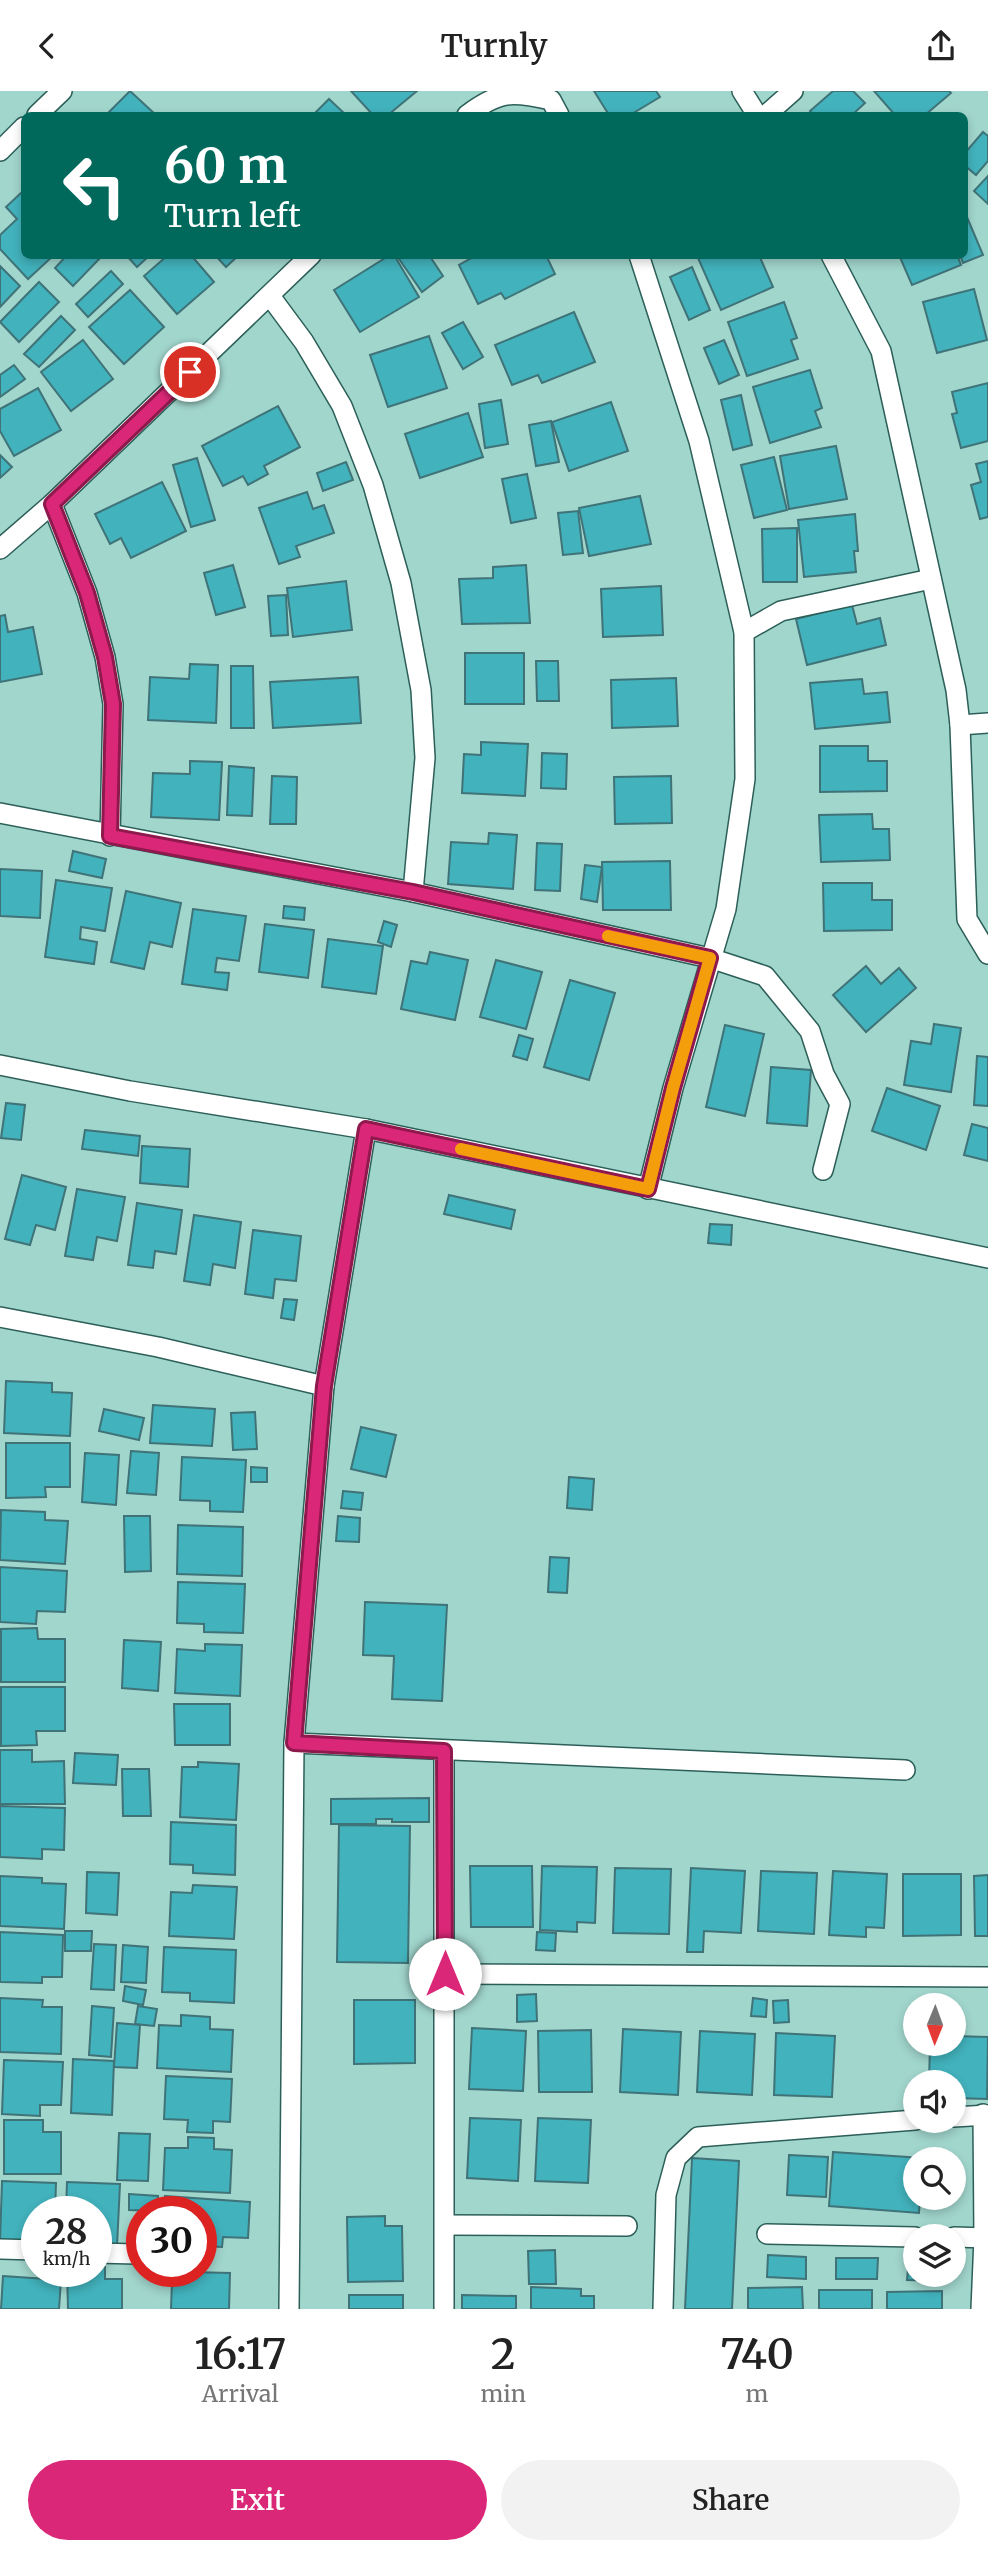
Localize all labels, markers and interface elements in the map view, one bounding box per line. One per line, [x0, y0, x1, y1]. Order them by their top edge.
text: Turnly [441, 26, 547, 66]
icon: back [28, 27, 66, 65]
icon: share [922, 27, 960, 65]
text: 60 m [164, 135, 287, 196]
icon: left [49, 140, 140, 231]
text: Turn left [164, 196, 301, 236]
pin [160, 342, 220, 402]
icon: arrive [171, 353, 209, 391]
position arrow [408, 1937, 482, 2011]
north arrow [903, 1993, 966, 2056]
map controls [903, 1993, 966, 2287]
button: sound [903, 2070, 966, 2133]
button: search [903, 2147, 966, 2210]
speed limit sign: 30 [126, 2196, 217, 2287]
text: 28 [45, 2210, 88, 2254]
button: layers [903, 2224, 966, 2287]
text: km/h [43, 2247, 90, 2270]
text: 16:17 [194, 2328, 286, 2380]
text: 2 [491, 2328, 516, 2380]
text: 740 [720, 2328, 794, 2380]
text: Arrival [202, 2379, 279, 2408]
text: min [480, 2379, 526, 2408]
text: m [746, 2379, 768, 2408]
button: Exit [28, 2460, 487, 2540]
button: Share [501, 2460, 960, 2540]

